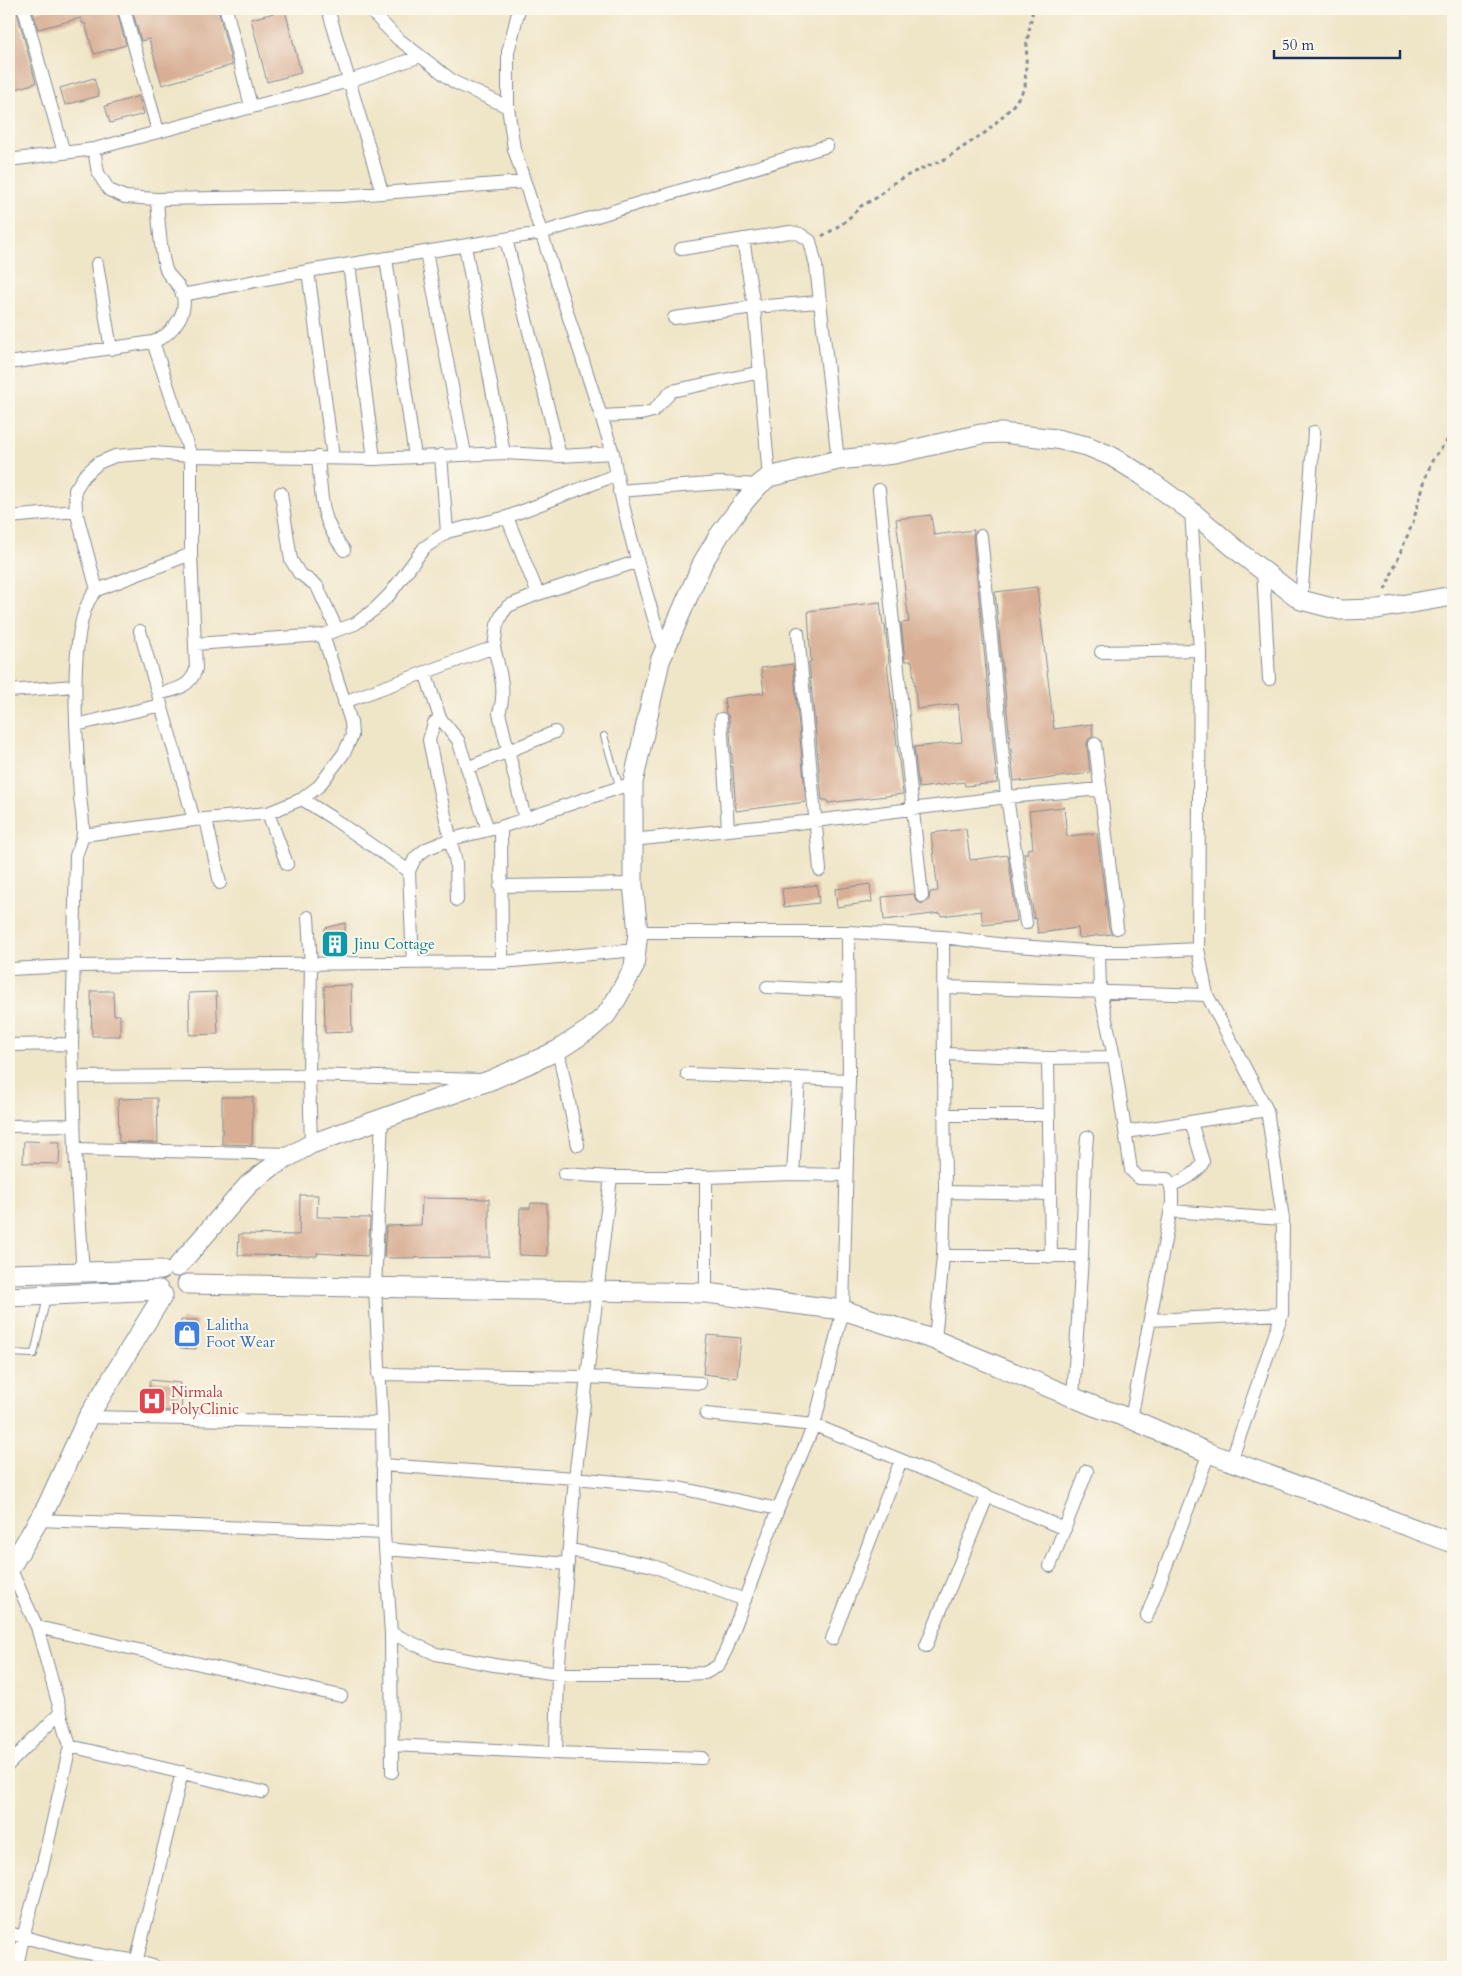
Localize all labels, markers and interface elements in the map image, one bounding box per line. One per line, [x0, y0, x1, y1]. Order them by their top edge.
scale bar [1274, 28, 1401, 60]
text: 50 m [1282, 35, 1314, 55]
building icon: Jinu Cottage [320, 929, 350, 959]
place label: Jinu Cottage [352, 934, 435, 954]
place label: Lalitha Foot Wear [206, 1315, 275, 1352]
shop icon: Lalitha Foot Wear [172, 1319, 202, 1349]
place label: Nirmala PolyClinic [171, 1382, 239, 1419]
hospital icon: Nirmala PolyClinic [137, 1386, 167, 1416]

